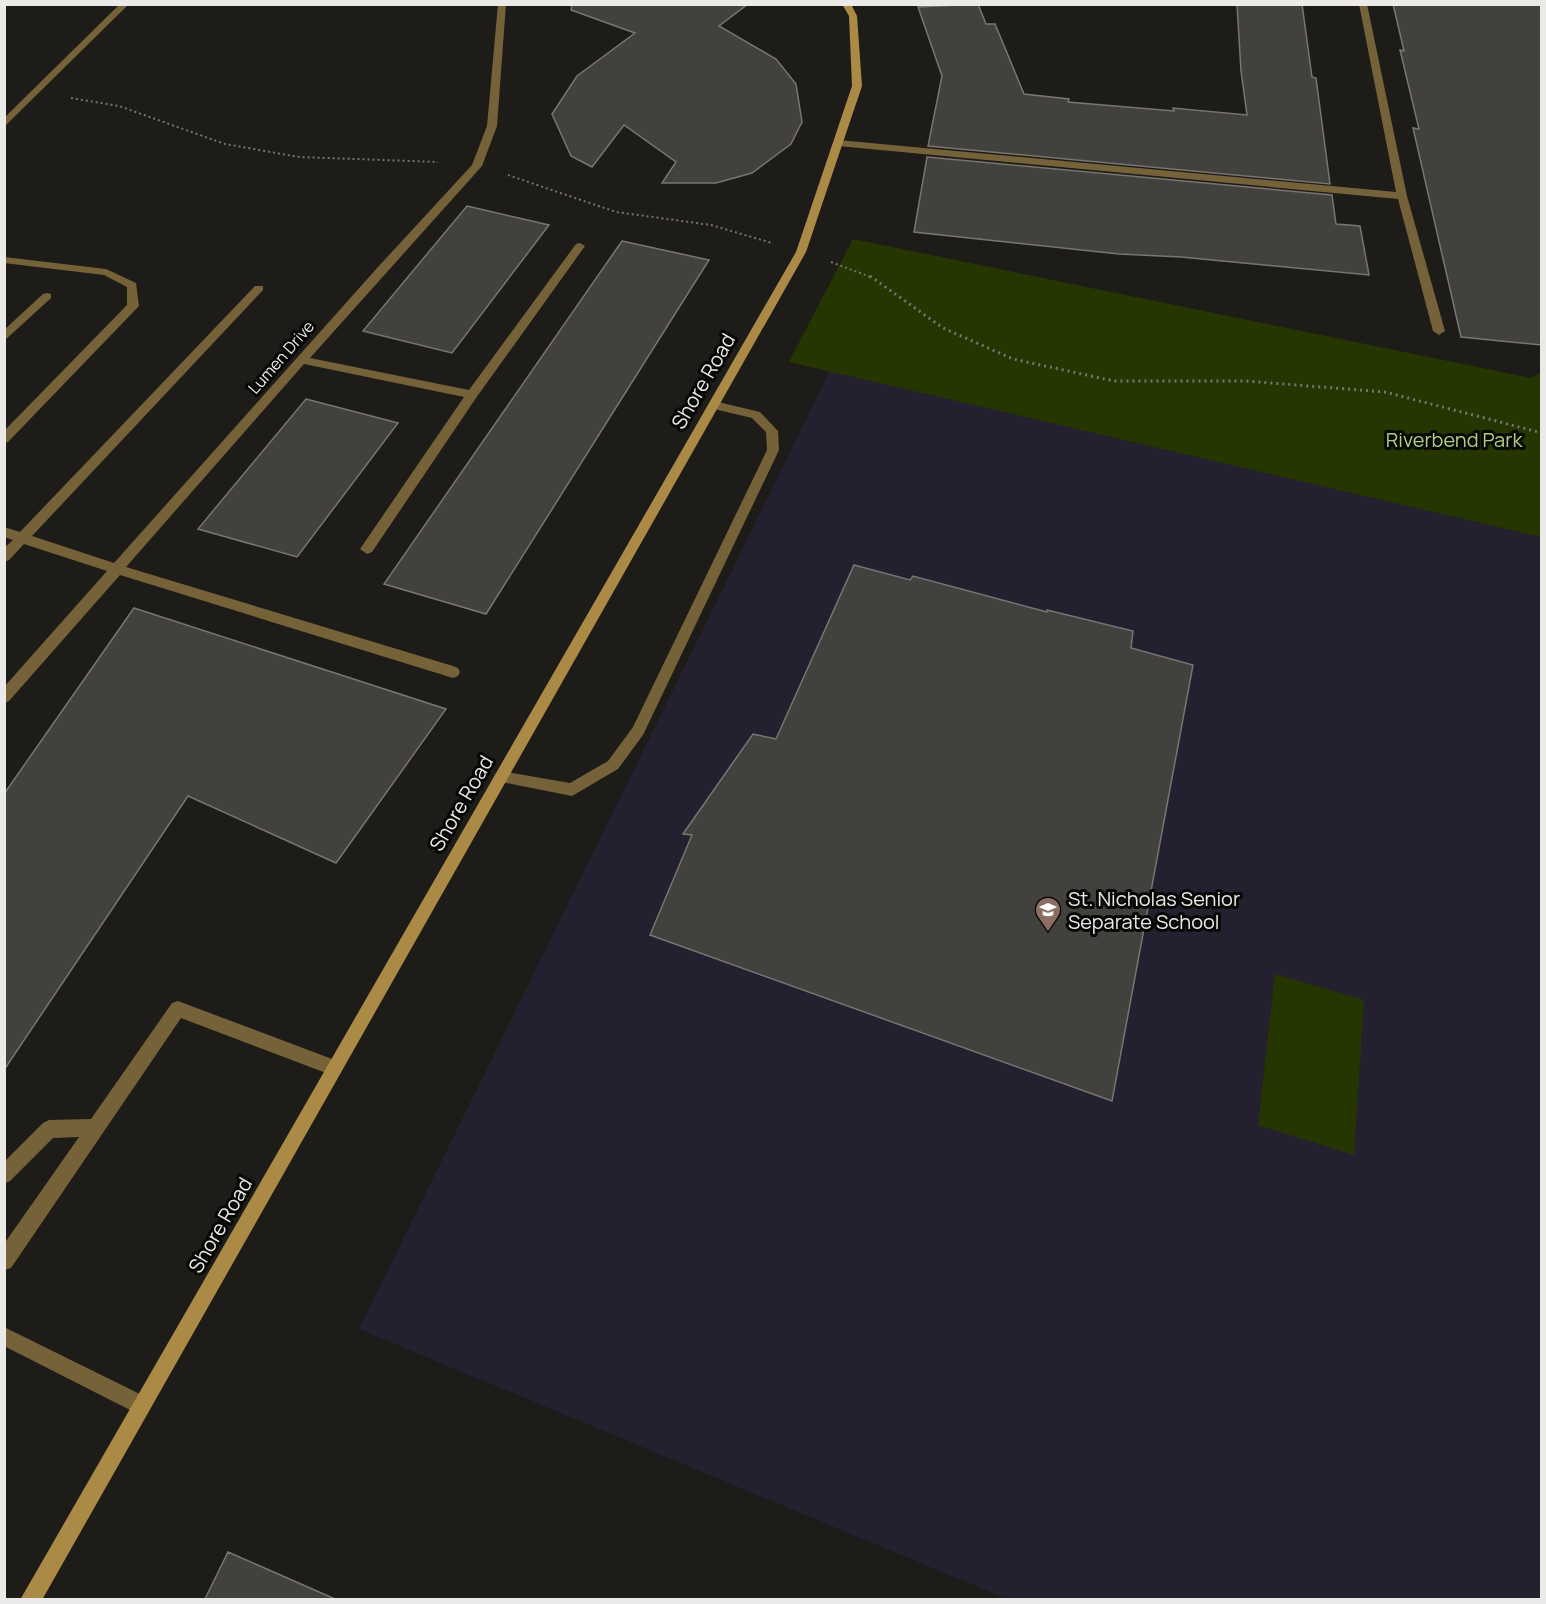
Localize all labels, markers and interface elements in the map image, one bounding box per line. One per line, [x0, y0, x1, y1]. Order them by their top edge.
street label: Lumen Drive [243, 316, 319, 398]
street label: Shore Road [665, 328, 741, 434]
park label: Riverbend Park [1386, 426, 1523, 453]
street label: Shore Road [423, 750, 499, 856]
place label: St. Nicholas Senior Separate School [1068, 885, 1240, 935]
school or university icon: St. Nicholas Senior Separate School [1033, 895, 1063, 933]
street label: Shore Road [182, 1172, 258, 1278]

